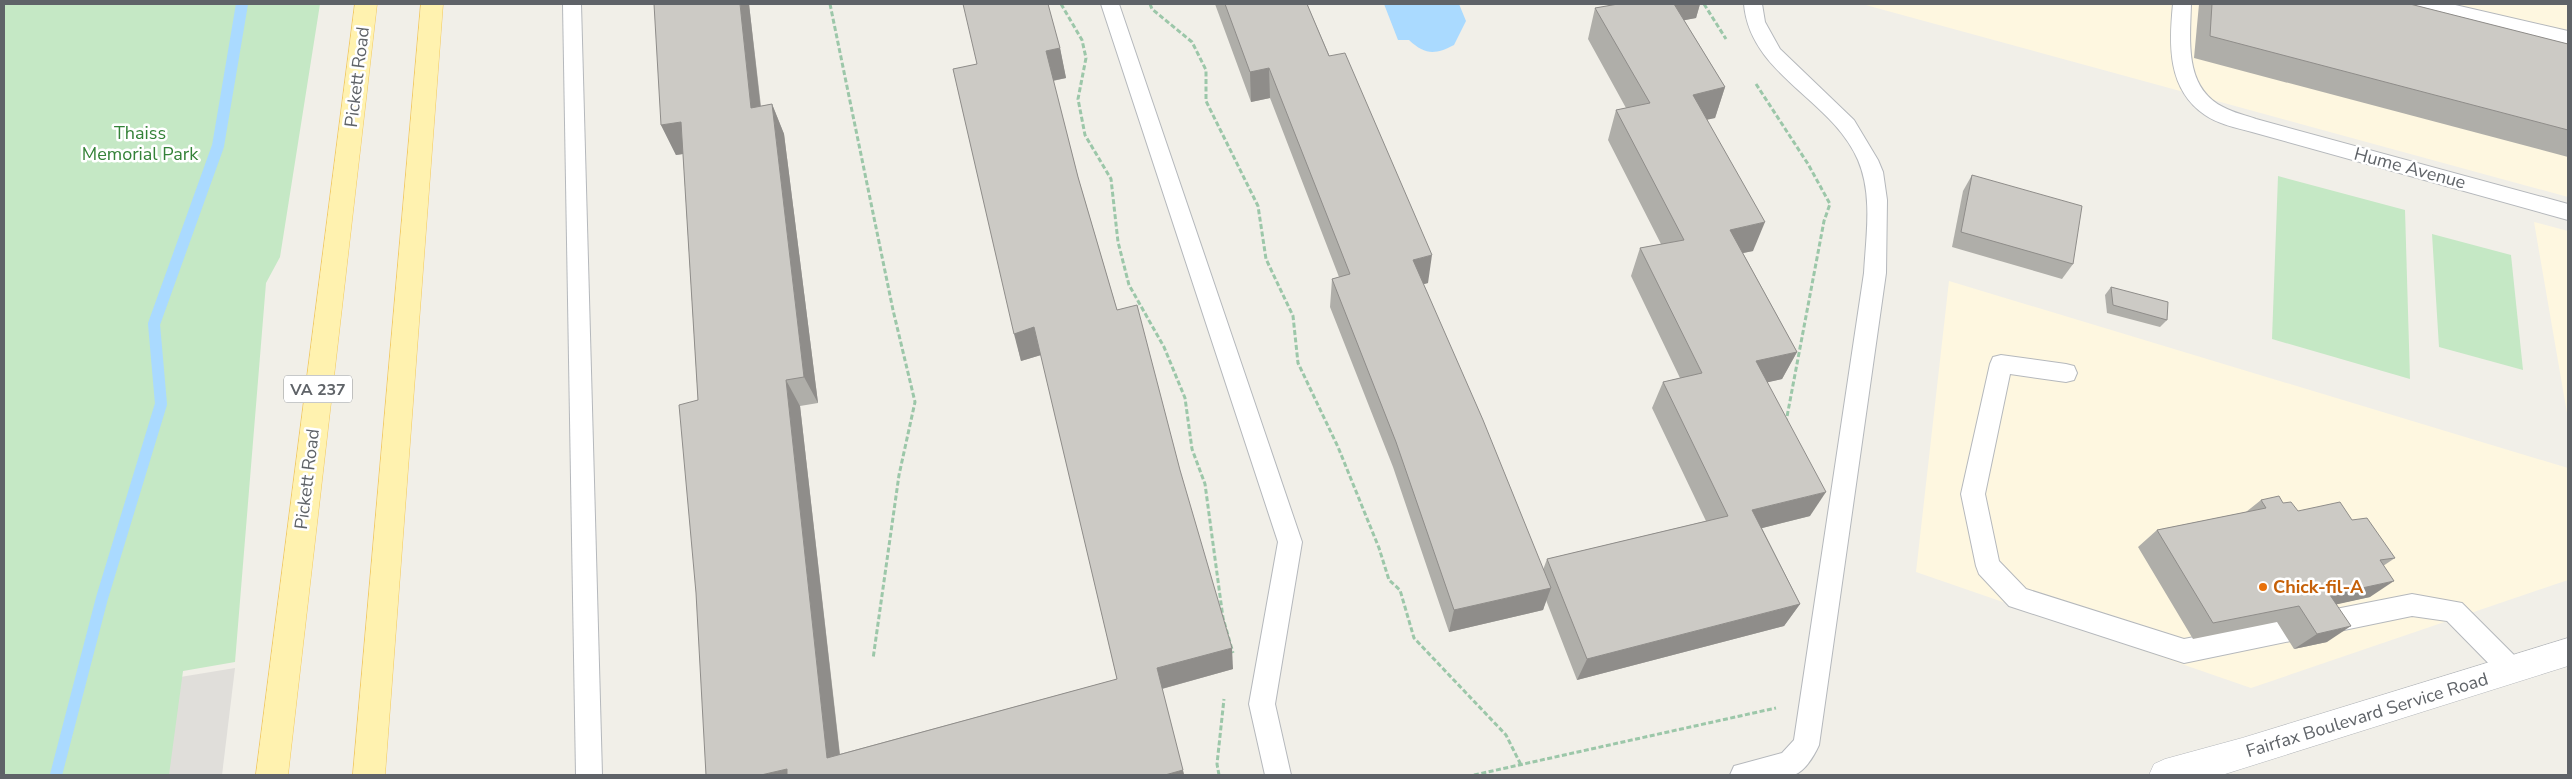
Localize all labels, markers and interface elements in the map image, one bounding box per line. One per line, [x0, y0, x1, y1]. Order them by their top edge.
street label: Pickett Road [339, 25, 375, 129]
park label: Thaiss Memorial Park [82, 121, 199, 166]
street label: Hume Avenue [2352, 142, 2468, 194]
road number: VA 237 [284, 376, 352, 402]
street label: Pickett Road [289, 427, 325, 531]
place label: Chick-fil-A [2273, 575, 2364, 599]
marker: Chick-fil-A [2257, 581, 2269, 593]
street label: Fairfax Boulevard Service Road [2243, 667, 2491, 763]

